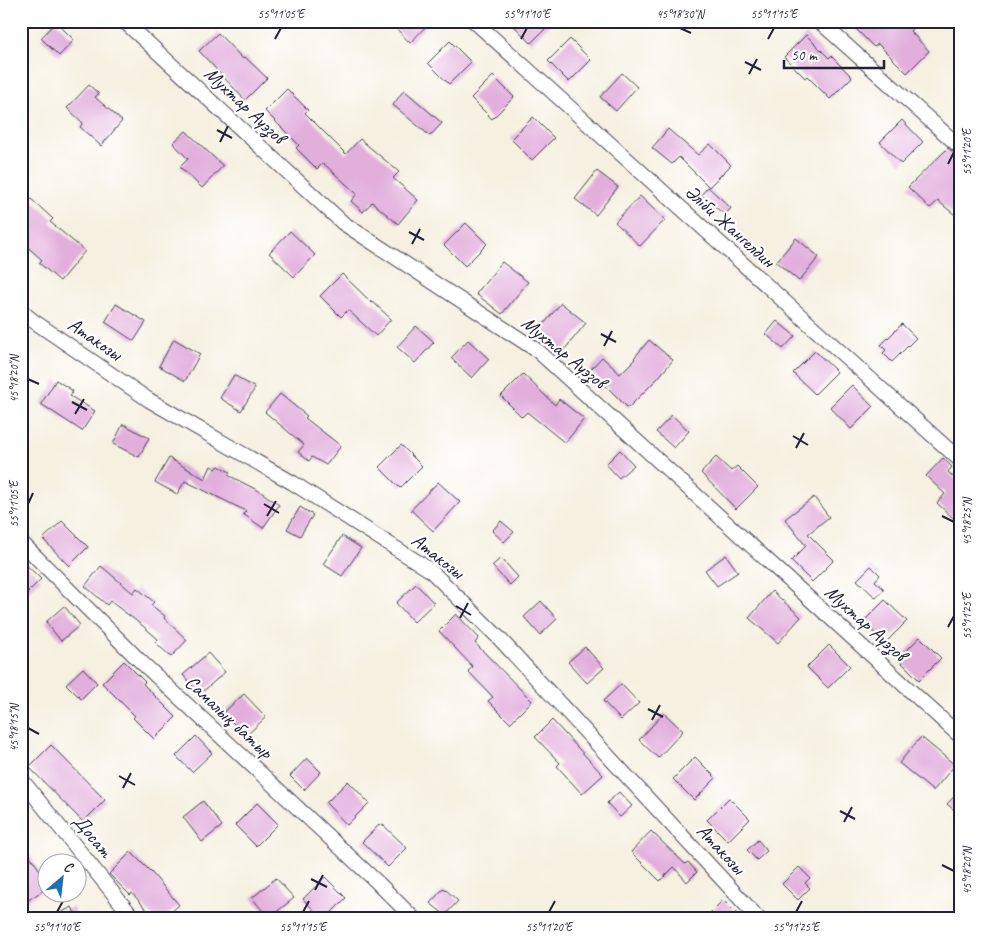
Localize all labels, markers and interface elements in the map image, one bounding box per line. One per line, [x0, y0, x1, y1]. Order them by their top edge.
text: 55°11'05"E [258, 6, 306, 22]
text: 55°11'10"E [504, 6, 552, 22]
text: 45°18'30"N [656, 6, 705, 22]
text: 55°11'15"E [751, 6, 799, 22]
scale bar [784, 38, 884, 70]
text: 50 m [791, 46, 818, 65]
street label: Мухтар Ауэзов [198, 61, 293, 152]
text: 55°11'20"E [959, 127, 975, 175]
street label: Әліби Жангелдин [680, 179, 781, 274]
street label: Мухтар Ауэзов [516, 310, 614, 397]
street label: Атакозы [63, 312, 128, 367]
text: 45°18'20"N [6, 354, 22, 403]
text: 55°11'05"E [6, 479, 22, 527]
text: 45°18'25"N [959, 497, 975, 546]
street label: Атакозы [407, 528, 471, 585]
street label: Мухтар Ауэзов [819, 580, 915, 669]
text: 55°11'25"E [959, 591, 975, 639]
street label: Самалық батыр [180, 670, 279, 765]
text: 45°18'15"N [6, 703, 22, 752]
street label: Досат [68, 809, 119, 864]
street label: Атакозы [691, 818, 752, 881]
text: 45°18'20"N [959, 846, 975, 895]
north arrow [38, 852, 88, 902]
text: С [61, 858, 77, 877]
text: 55°11'10"E [34, 919, 82, 935]
text: 55°11'15"E [280, 919, 328, 935]
text: 55°11'20"E [526, 919, 574, 935]
text: 55°11'25"E [773, 919, 821, 935]

